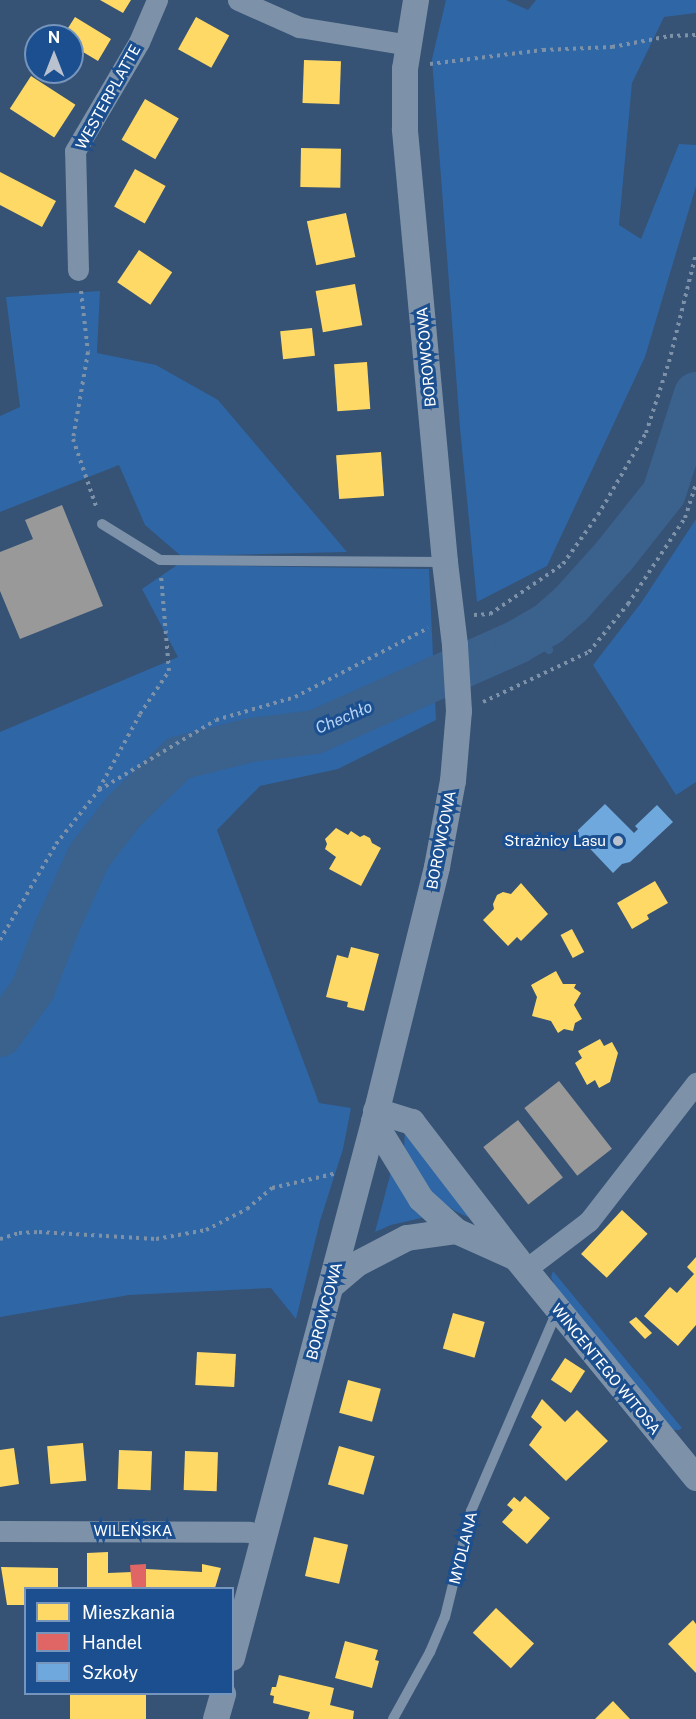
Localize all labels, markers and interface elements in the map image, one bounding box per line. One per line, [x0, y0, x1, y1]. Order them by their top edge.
north arrow [24, 24, 84, 84]
text: N [48, 28, 60, 47]
street label: WESTERPLATTE [72, 41, 144, 153]
street label: BOROWCOWA [413, 306, 439, 408]
water label: Chechło [313, 697, 375, 739]
street label: BOROWCOWA [423, 789, 459, 891]
place label: Strażnicy Lasu [504, 832, 606, 850]
marker: Strażnicy Lasu [611, 834, 625, 848]
street label: BOROWCOWA [302, 1260, 346, 1362]
street label: WINCENTEGO WITOSA [548, 1300, 664, 1438]
street label: MYDLANA [445, 1510, 481, 1586]
street label: WILEŃSKA [93, 1522, 173, 1540]
legend [24, 1587, 234, 1695]
text: Mieszkania [82, 1602, 175, 1623]
text: Handel [82, 1632, 142, 1653]
text: Szkoły [82, 1662, 138, 1683]

